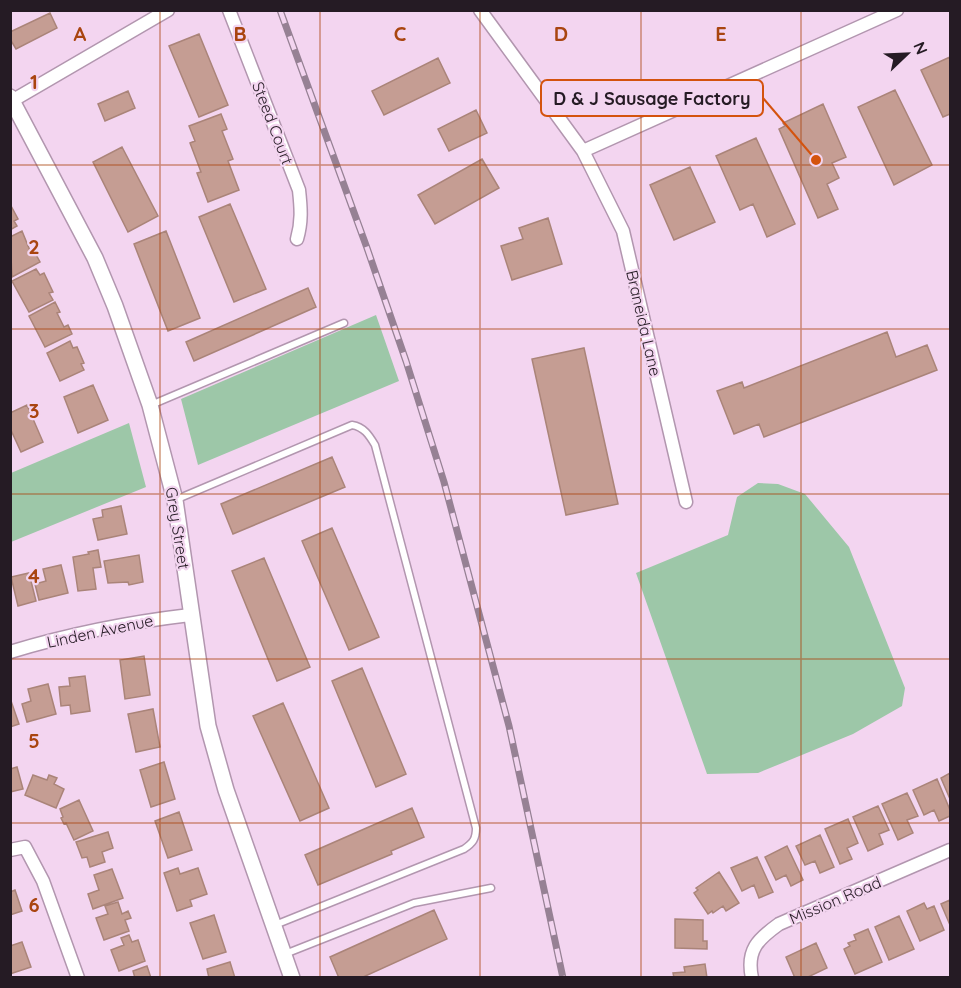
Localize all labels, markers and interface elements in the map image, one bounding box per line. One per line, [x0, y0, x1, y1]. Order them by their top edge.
text: A [74, 21, 87, 46]
text: B [233, 21, 247, 46]
text: C [394, 21, 407, 46]
text: D [554, 21, 568, 46]
text: E [715, 21, 727, 46]
north arrow [877, 24, 937, 84]
text: N [909, 39, 932, 57]
text: 1 [30, 69, 38, 94]
street label: Steed Court [248, 79, 298, 167]
callout: D & J Sausage Factory [541, 80, 763, 116]
text: D & J Sausage Factory [553, 87, 751, 110]
text: 2 [28, 234, 40, 259]
street label: Braneida Lane [622, 268, 666, 378]
text: 3 [29, 398, 39, 423]
street label: Grey Street [162, 485, 194, 571]
text: 4 [28, 563, 40, 588]
street label: Linden Avenue [45, 610, 155, 652]
text: 5 [28, 728, 40, 753]
street label: Mission Road [786, 872, 884, 928]
text: 6 [28, 892, 40, 917]

